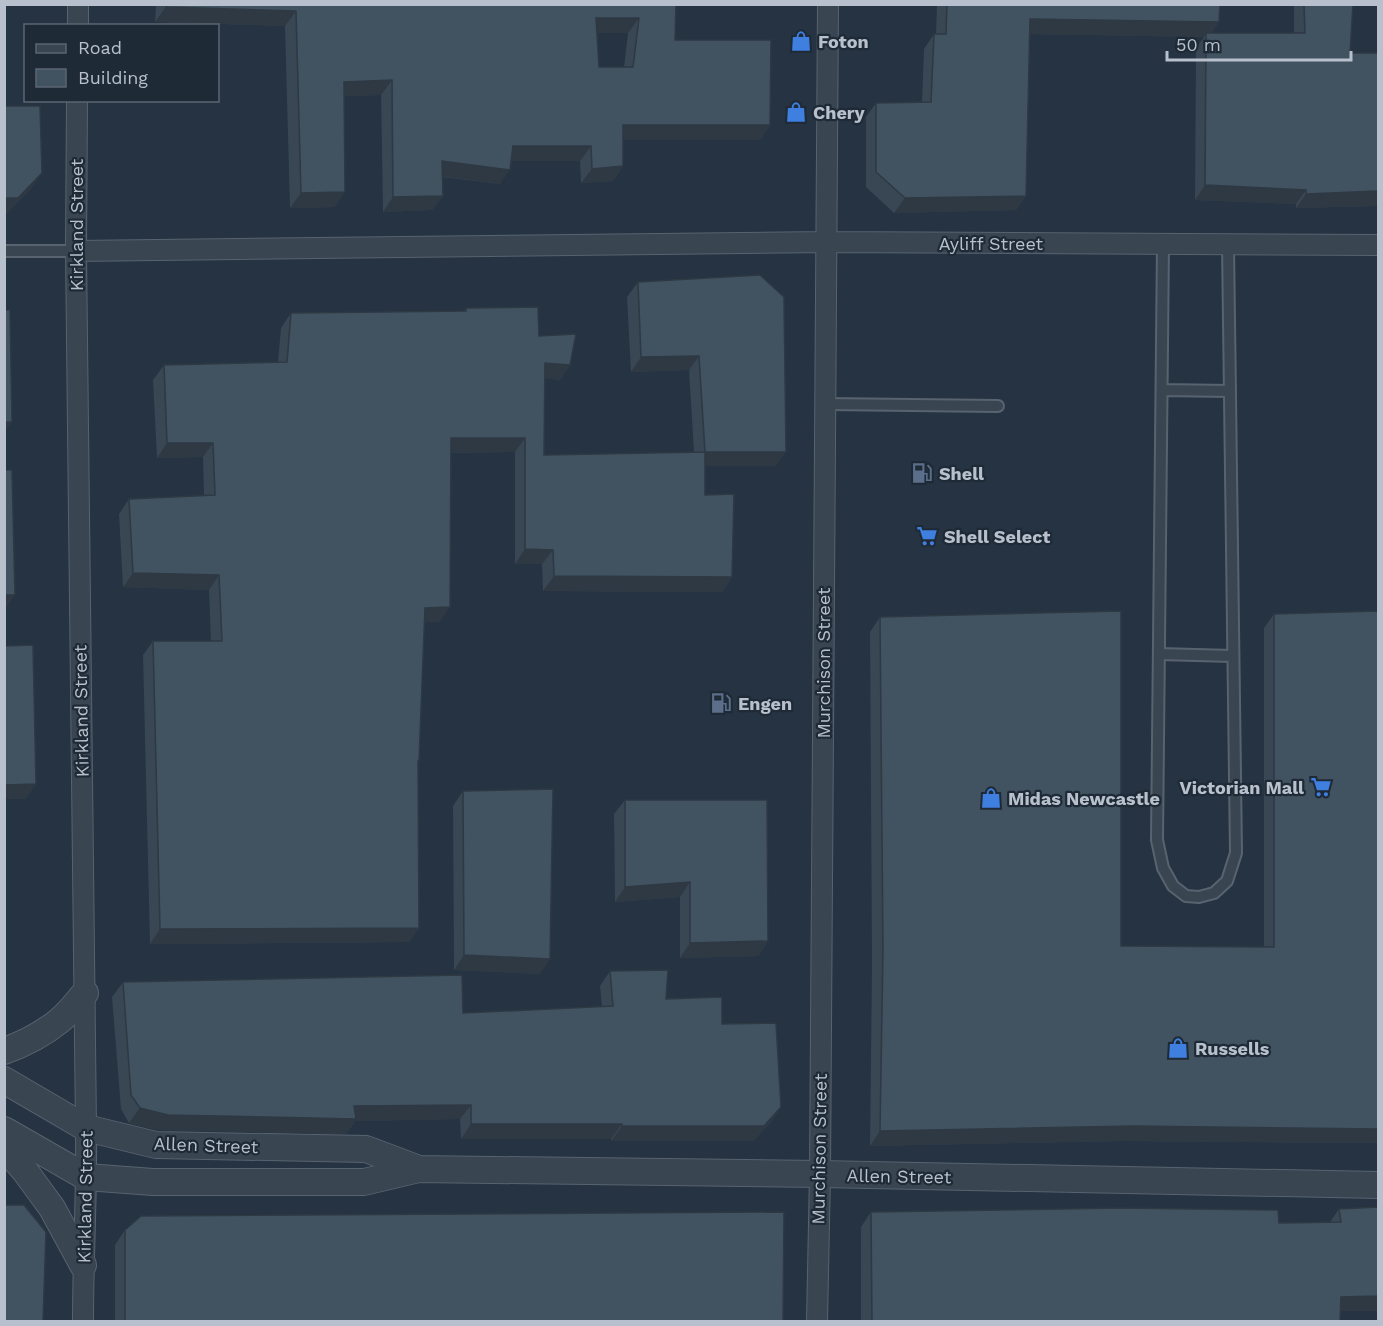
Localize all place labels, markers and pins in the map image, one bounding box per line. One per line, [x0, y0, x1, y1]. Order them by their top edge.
shop icon: Foton [789, 29, 813, 53]
place label: Foton [818, 31, 869, 52]
shop icon: Chery [784, 100, 808, 124]
place label: Chery [813, 102, 866, 123]
fuel station icon: Shell [910, 461, 934, 485]
place label: Shell [939, 463, 984, 484]
supermarket icon: Shell Select [915, 524, 939, 548]
place label: Shell Select [944, 526, 1050, 547]
fuel station icon: Engen [709, 691, 733, 715]
place label: Engen [738, 693, 792, 714]
supermarket icon: Victorian Mall [1309, 775, 1333, 799]
place label: Victorian Mall [1179, 777, 1304, 798]
shop icon: Midas Newcastle [979, 786, 1003, 810]
place label: Midas Newcastle [1008, 788, 1160, 809]
shop icon: Russells [1166, 1036, 1190, 1060]
place label: Russells [1195, 1038, 1270, 1059]

